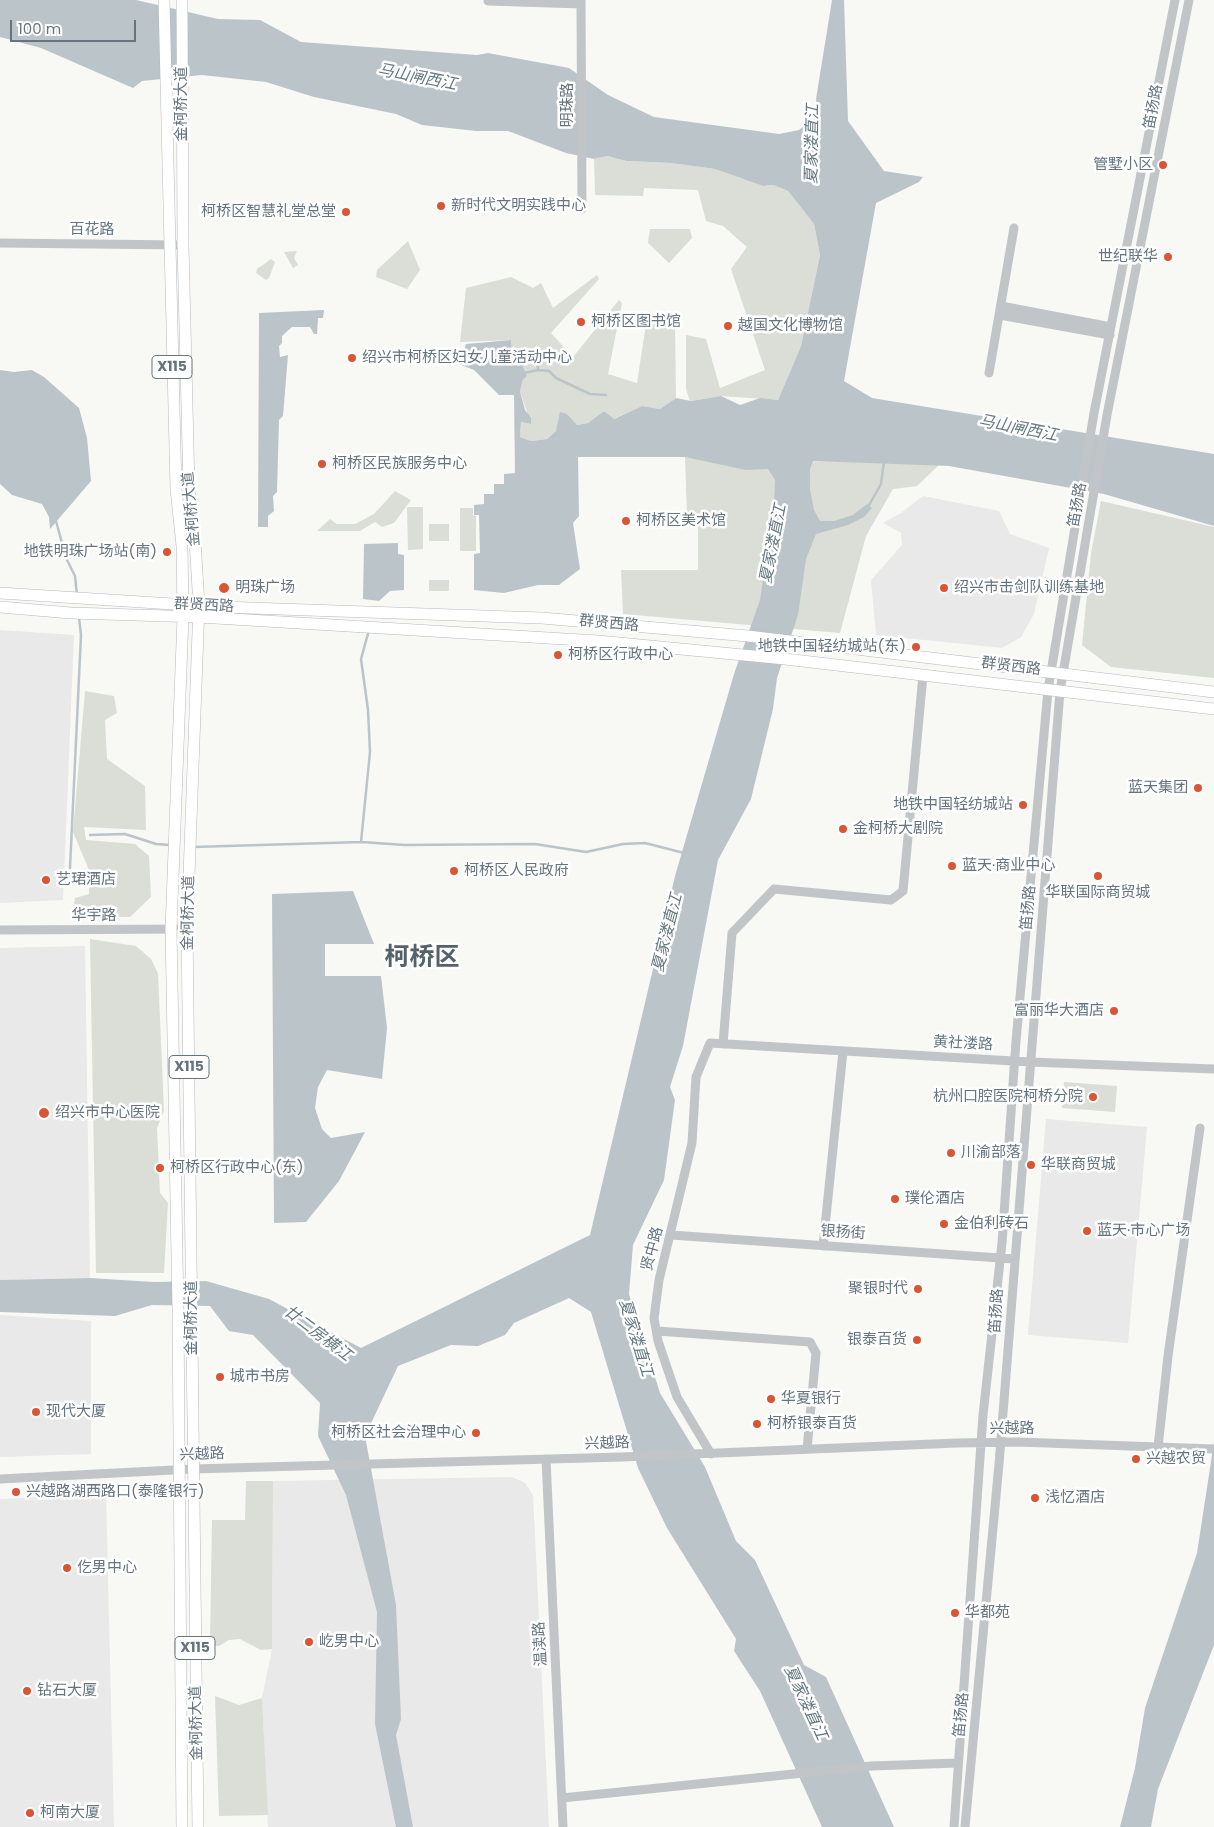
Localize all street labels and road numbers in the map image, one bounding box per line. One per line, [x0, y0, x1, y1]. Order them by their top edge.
street label: 金柯桥大道 [173, 67, 191, 141]
street label: 明珠路 [559, 83, 577, 127]
street label: 笛扬路 [1141, 83, 1167, 131]
street label: 百花路 [70, 221, 114, 239]
road number: X115 [152, 356, 192, 378]
street label: 金柯桥大道 [180, 471, 204, 547]
street label: 笛扬路 [1065, 481, 1091, 529]
street label: 群贤西路 [174, 595, 234, 617]
street label: 群贤西路 [578, 612, 640, 636]
street label: 群贤西路 [980, 654, 1042, 680]
street label: 金柯桥大道 [179, 875, 199, 951]
street label: 笛扬路 [1018, 885, 1040, 931]
street label: 华宇路 [72, 907, 116, 925]
street label: 黄社溇路 [933, 1033, 993, 1055]
road number: X115 [169, 1056, 209, 1078]
street label: 银扬街 [820, 1222, 866, 1244]
street label: 贤中路 [638, 1225, 668, 1273]
street label: 金柯桥大道 [183, 1281, 201, 1355]
street label: 笛扬路 [986, 1288, 1008, 1334]
street label: 兴越路 [990, 1420, 1034, 1438]
street label: 兴越路 [584, 1434, 630, 1454]
street label: 兴越路 [179, 1445, 225, 1465]
street label: 温渎路 [531, 1621, 551, 1667]
road number: X115 [175, 1636, 215, 1660]
street label: 金柯桥大道 [187, 1685, 207, 1761]
street label: 笛扬路 [951, 1692, 973, 1738]

